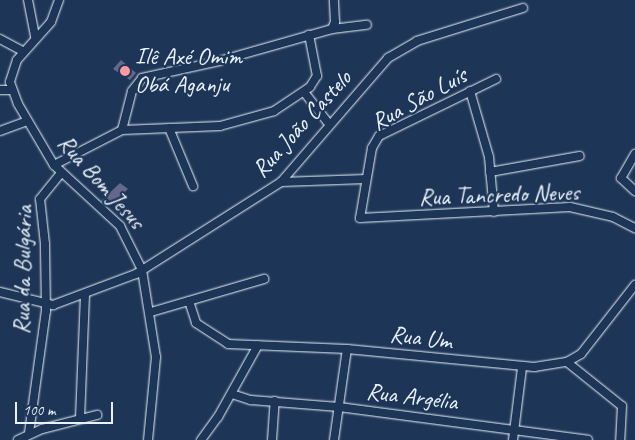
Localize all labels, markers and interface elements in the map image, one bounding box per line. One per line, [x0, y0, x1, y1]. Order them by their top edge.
place label: Ilê Axé Omim Obá Aganju [135, 43, 242, 99]
street label: Rua São Luís [367, 61, 471, 137]
street label: Rua João Castelo [246, 64, 358, 184]
marker: Ilê Axé Omim Obá Aganju [119, 65, 131, 77]
street label: Rua Bom Jesus [51, 129, 151, 235]
street label: Rua Tancredo Neves [418, 178, 580, 212]
street label: Rua da Bulgária [7, 205, 39, 335]
street label: Rua Um [388, 320, 454, 356]
street label: Rua Argélia [365, 377, 459, 417]
scale bar [18, 392, 115, 424]
text: 100 m [23, 401, 55, 420]

